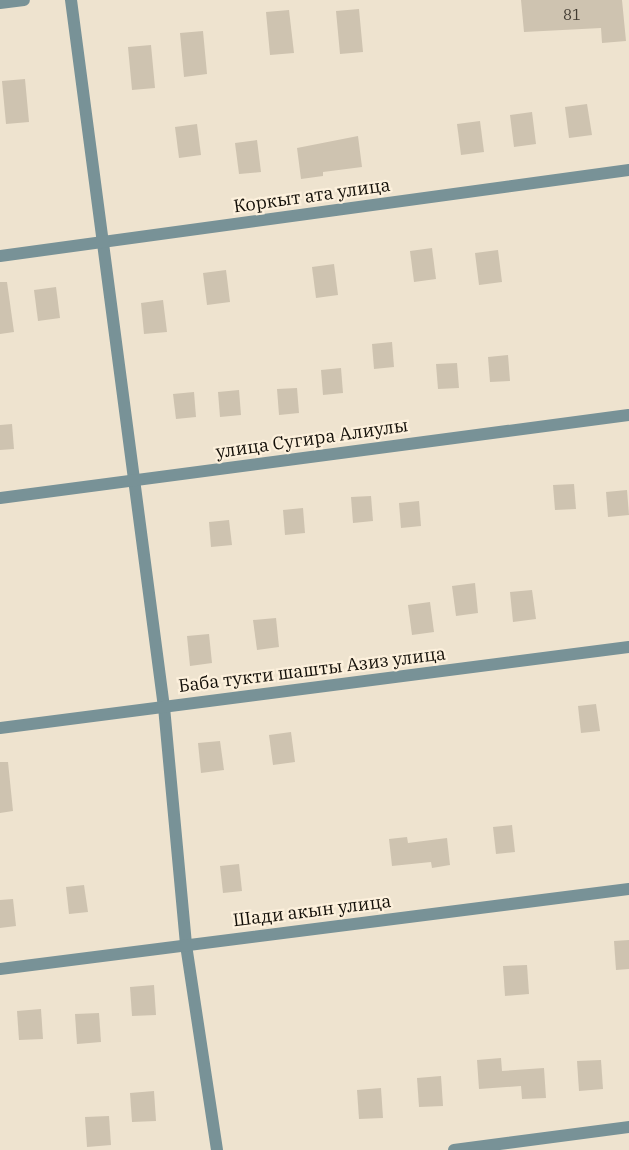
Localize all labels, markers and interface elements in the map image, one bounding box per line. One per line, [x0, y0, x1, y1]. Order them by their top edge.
house number: 81 [563, 6, 581, 24]
street label: Коркыт ата улица [232, 174, 392, 218]
street label: улица Сугира Алиулы [214, 415, 410, 463]
street label: Баба тукти шашты Азиз улица [177, 643, 447, 697]
street label: Шади акын улица [232, 891, 392, 931]

